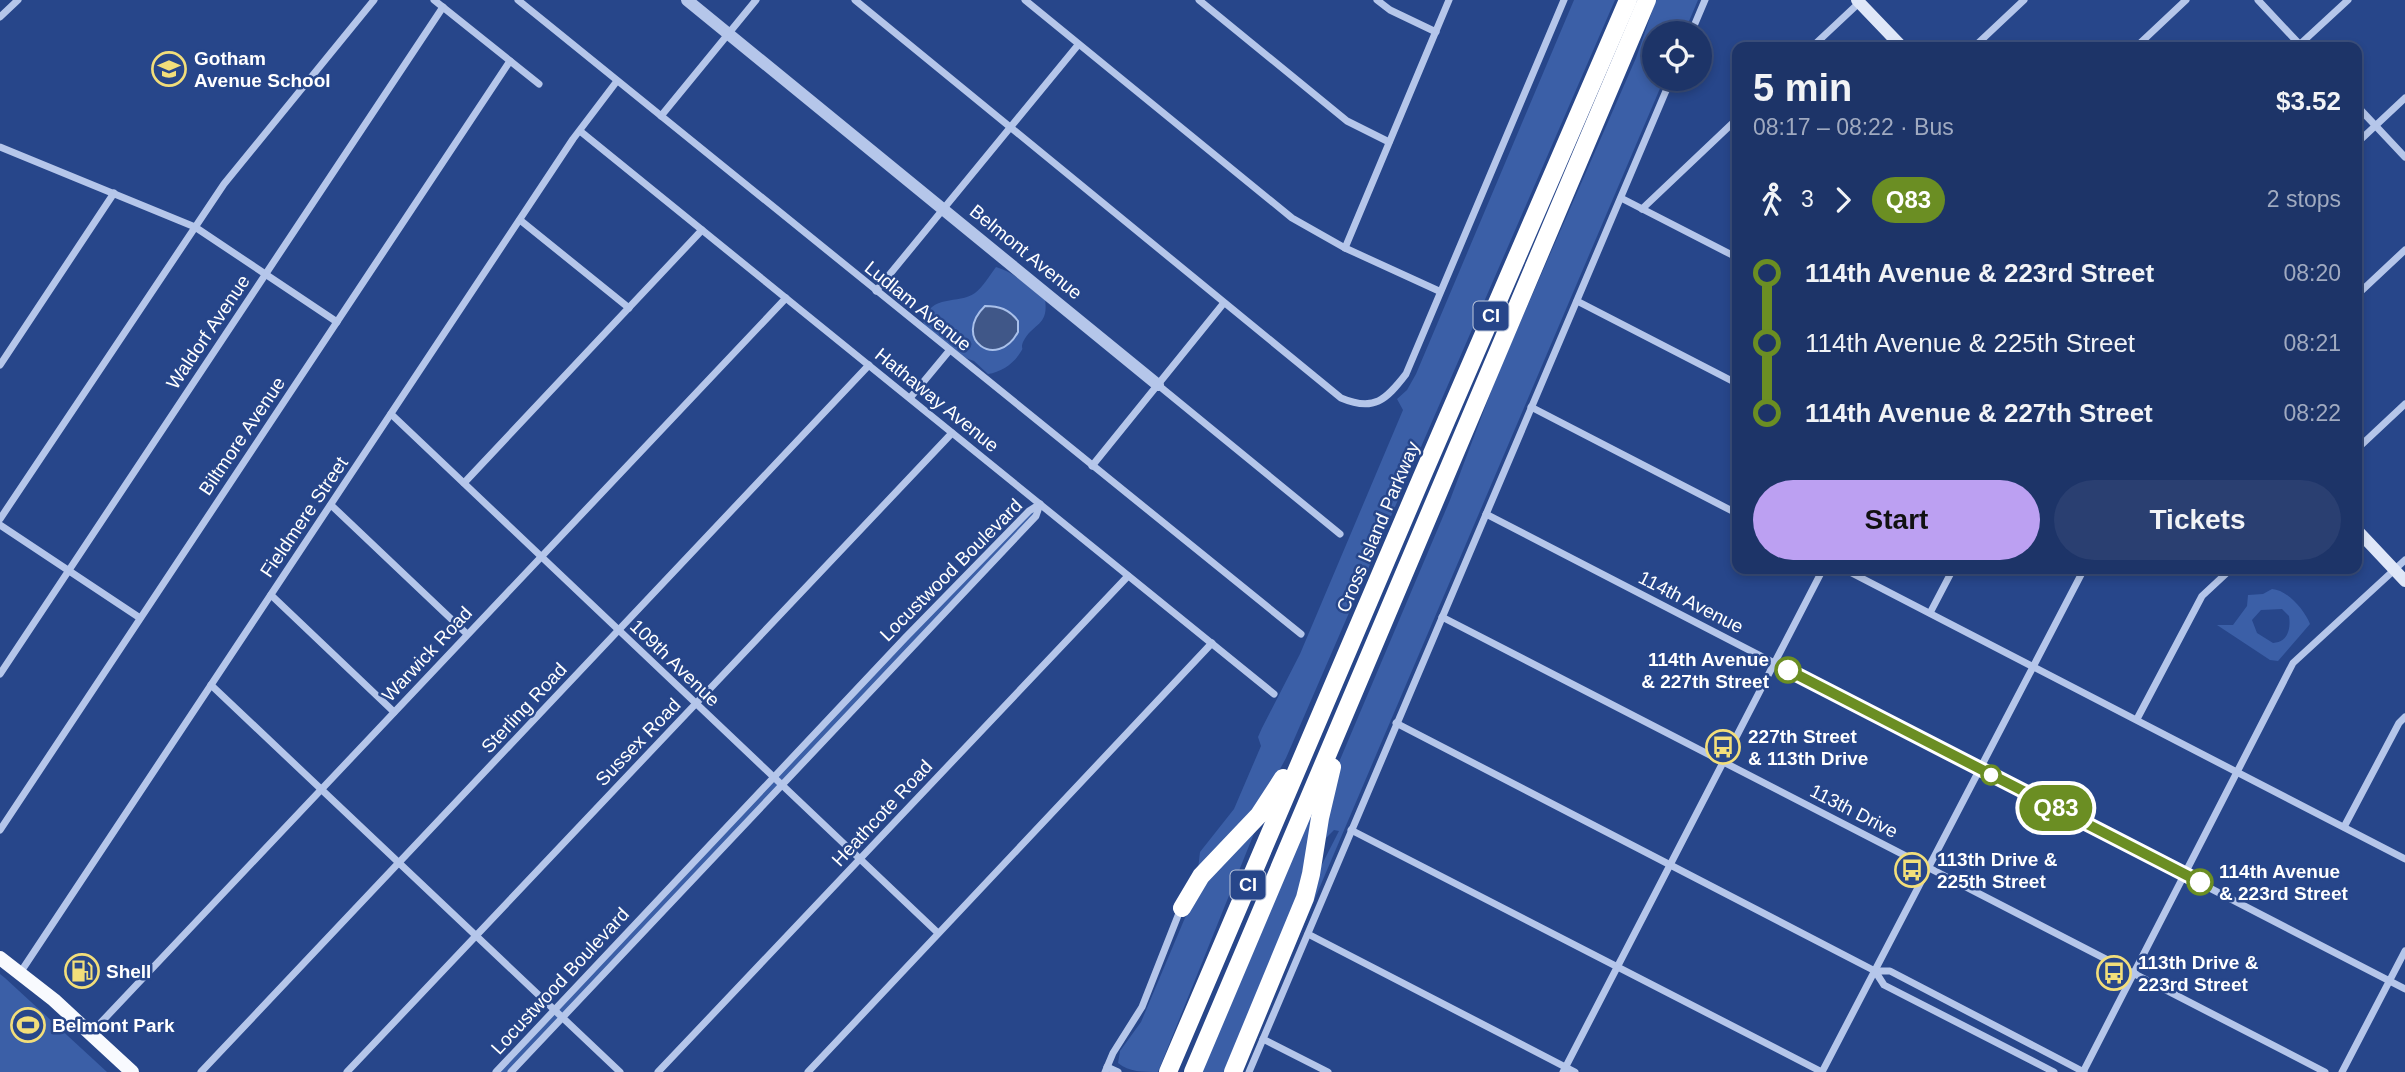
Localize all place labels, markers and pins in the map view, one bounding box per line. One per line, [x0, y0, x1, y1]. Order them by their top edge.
place label: Gotham Avenue School [194, 48, 331, 91]
school or university icon: Gotham Avenue School [150, 50, 188, 88]
place label: 114th Avenue & 227th Street [1641, 649, 1770, 692]
marker: 114th Avenue & 227th Street [1775, 657, 1801, 683]
place label: 227th Street & 113th Drive [1748, 726, 1868, 769]
bus stop icon: 227th Street & 113th Drive [1704, 728, 1742, 766]
unlabelled marker [1981, 765, 2001, 785]
place label: 113th Drive & 225th Street [1937, 849, 2058, 892]
bus stop icon: 113th Drive & 225th Street [1893, 851, 1931, 889]
place label: 114th Avenue & 223rd Street [2219, 861, 2349, 904]
marker: 114th Avenue & 223rd Street [2187, 869, 2213, 895]
fuel station icon: Shell [63, 952, 101, 990]
place label: 113th Drive & 223rd Street [2138, 952, 2259, 995]
bus stop icon: 113th Drive & 223rd Street [2095, 954, 2133, 992]
place label: Shell [106, 961, 151, 982]
sports icon: Belmont Park [9, 1006, 47, 1044]
place label: Belmont Park [52, 1015, 175, 1036]

